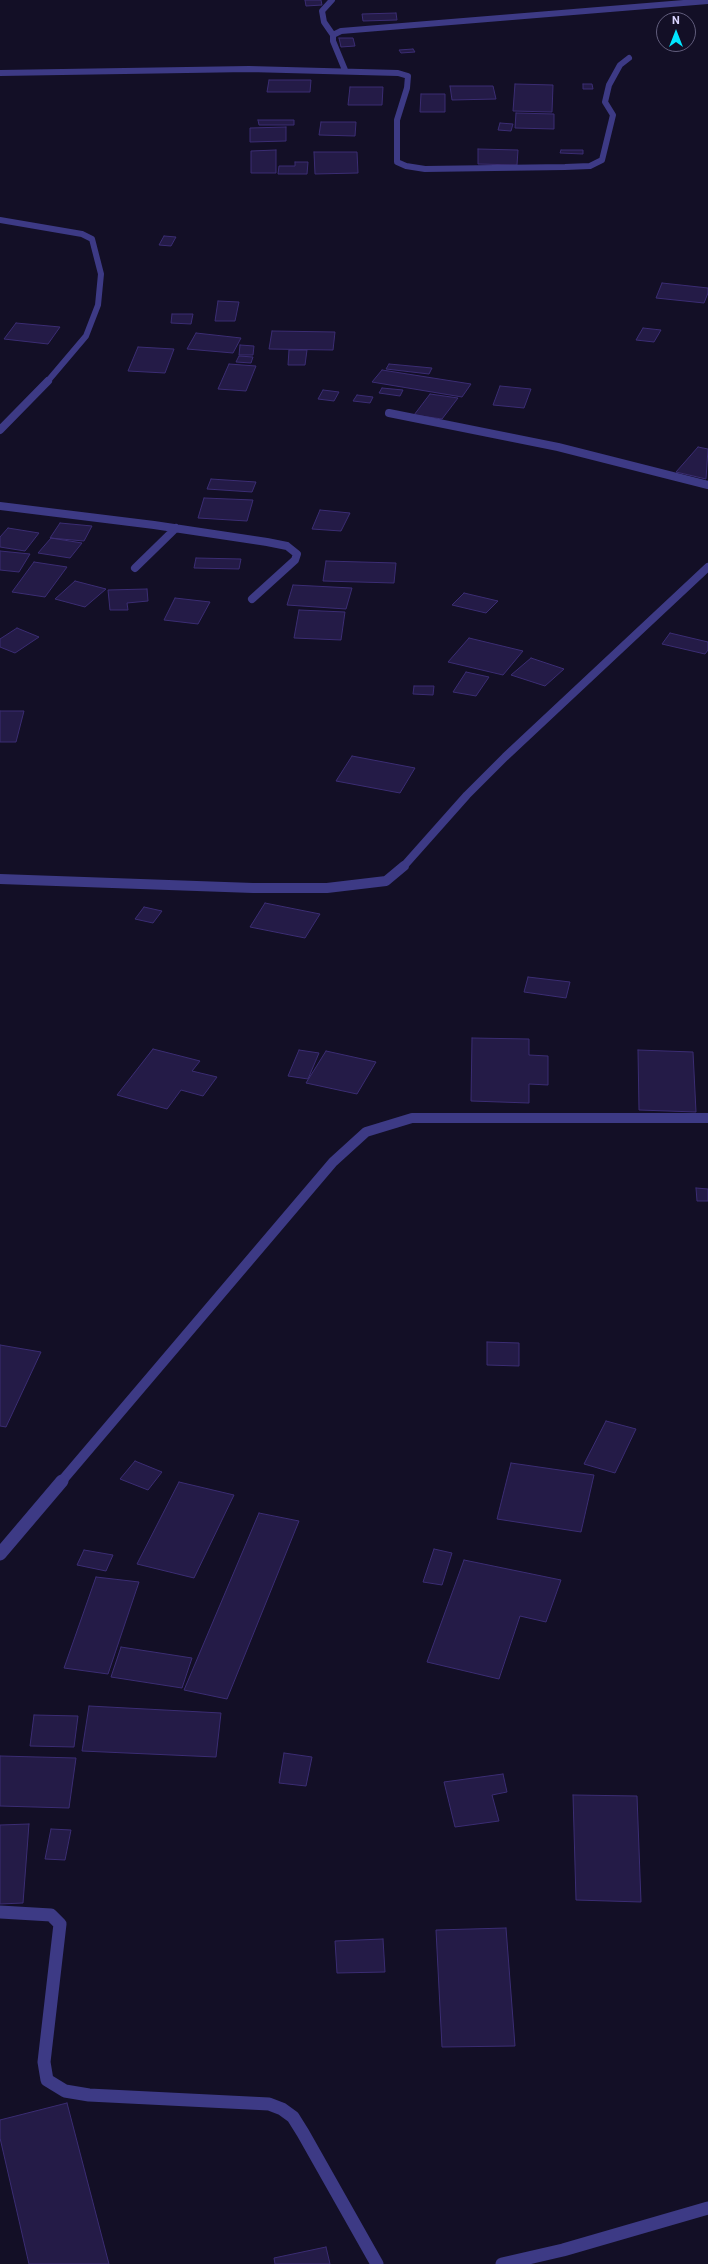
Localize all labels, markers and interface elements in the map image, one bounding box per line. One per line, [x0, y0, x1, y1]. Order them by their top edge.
north arrow [656, 12, 696, 52]
text: N [672, 14, 680, 27]

